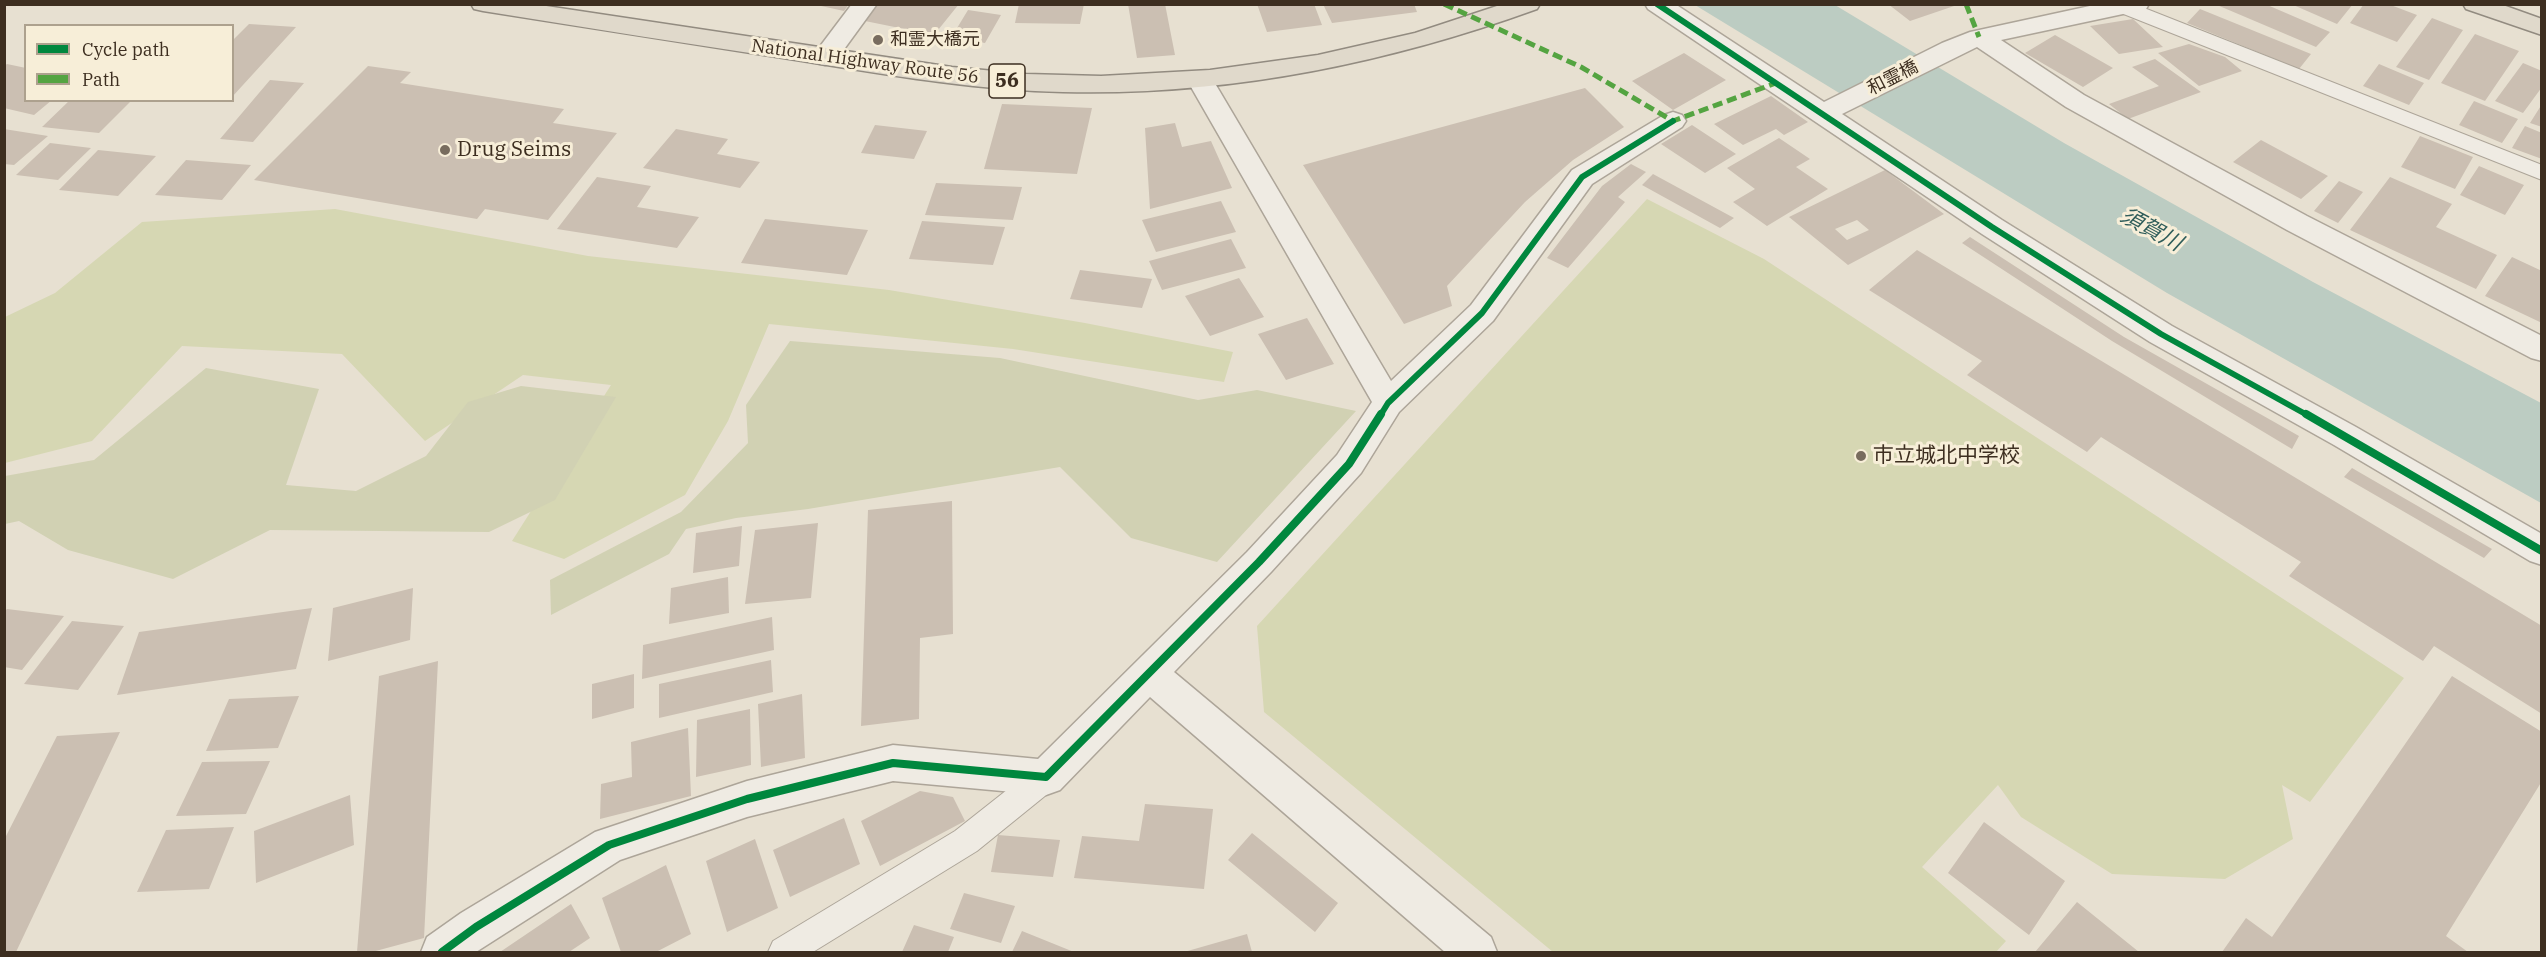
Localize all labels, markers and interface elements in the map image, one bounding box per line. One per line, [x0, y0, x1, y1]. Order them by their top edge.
legend [24, 24, 234, 102]
place label: 和霊大橋元 [890, 29, 980, 51]
marker: 和霊大橋元 [871, 33, 885, 47]
street label: National Highway Route 56 [750, 35, 980, 89]
text: Cycle path [82, 38, 170, 61]
street label: 和霊橋 [1864, 56, 1922, 100]
road number: 56 [989, 64, 1025, 98]
text: Path [82, 68, 120, 91]
place label: Drug Seims [457, 137, 571, 163]
marker: Drug Seims [438, 143, 452, 157]
water label: 須賀川 [2116, 203, 2186, 257]
place label: 市立城北中学校 [1873, 443, 2020, 469]
marker: 市立城北中学校 [1854, 449, 1868, 463]

